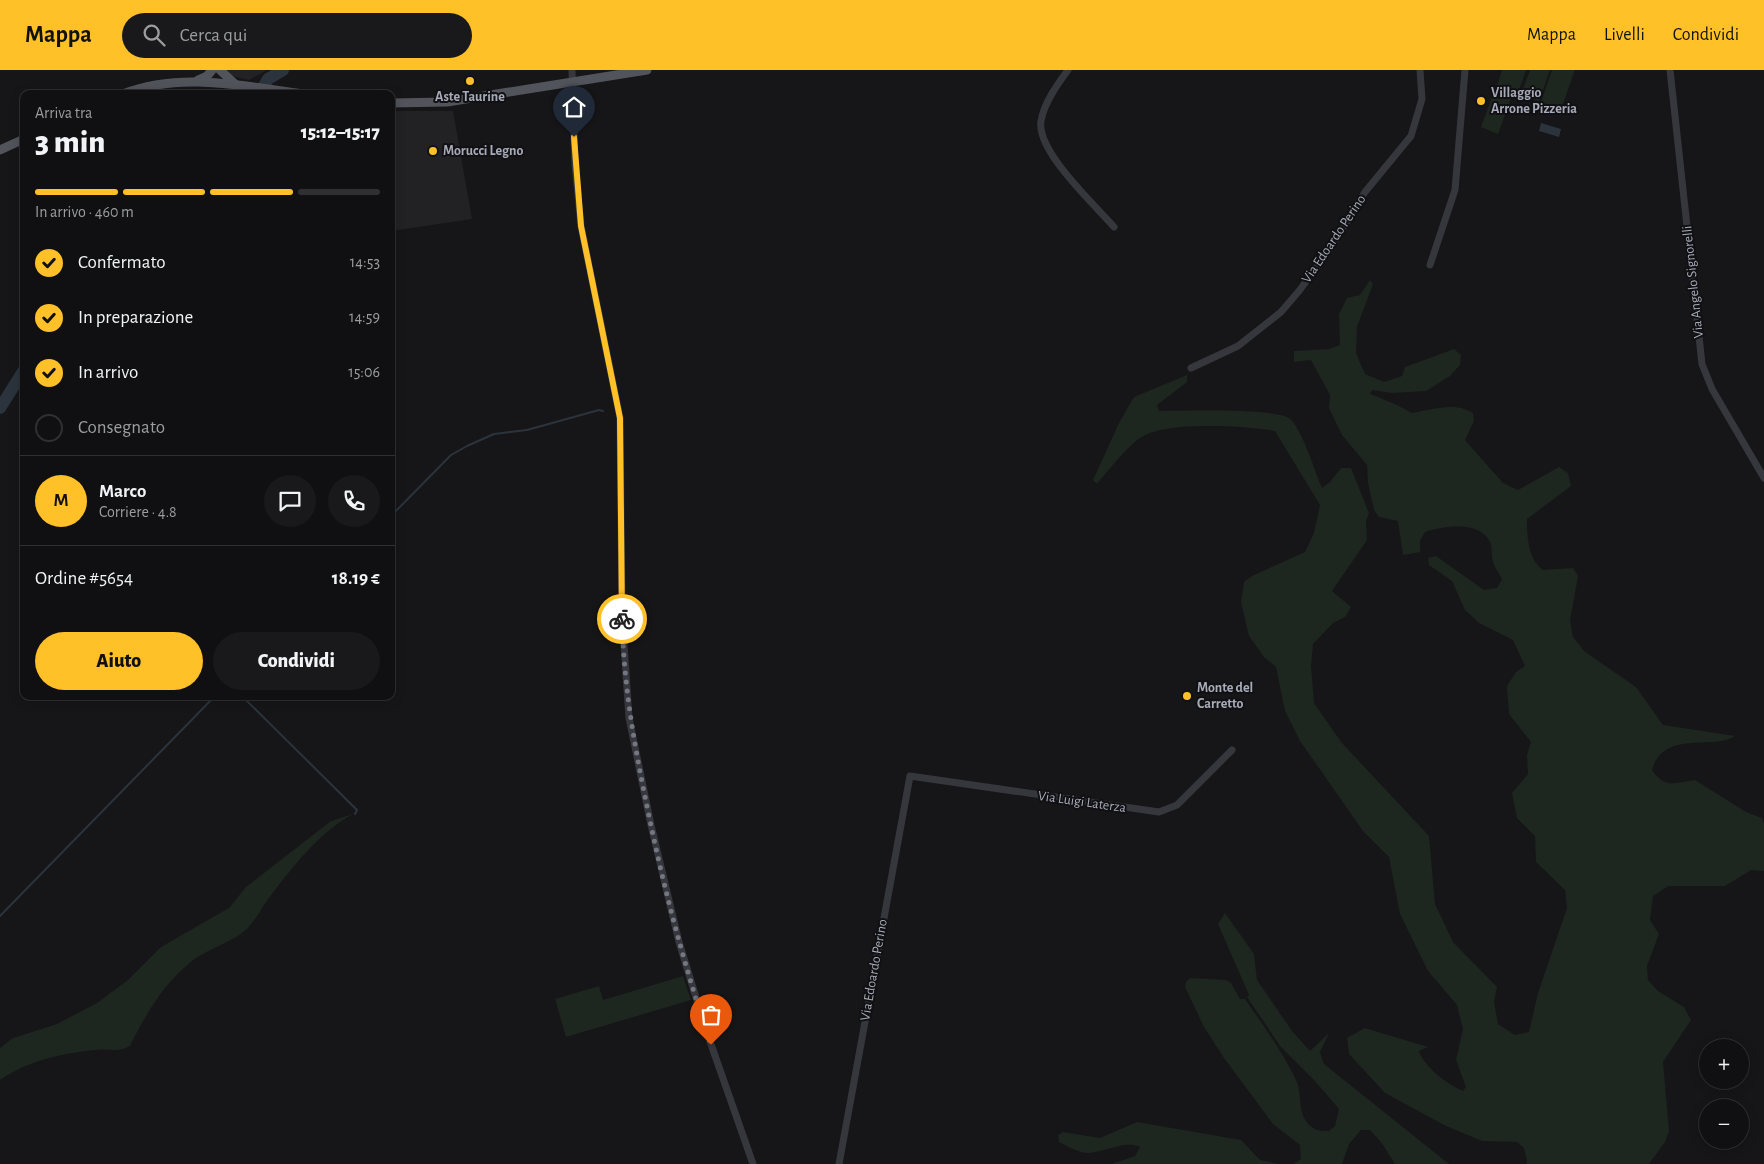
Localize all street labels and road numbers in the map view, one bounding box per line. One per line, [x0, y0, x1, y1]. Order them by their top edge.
street label: Via Edoardo Perino [1299, 192, 1369, 286]
street label: Via Angelo Signorelli [1680, 225, 1706, 339]
street label: Via Luigi Laterza [1037, 789, 1127, 815]
street label: Via Edoardo Perino [858, 918, 890, 1022]

